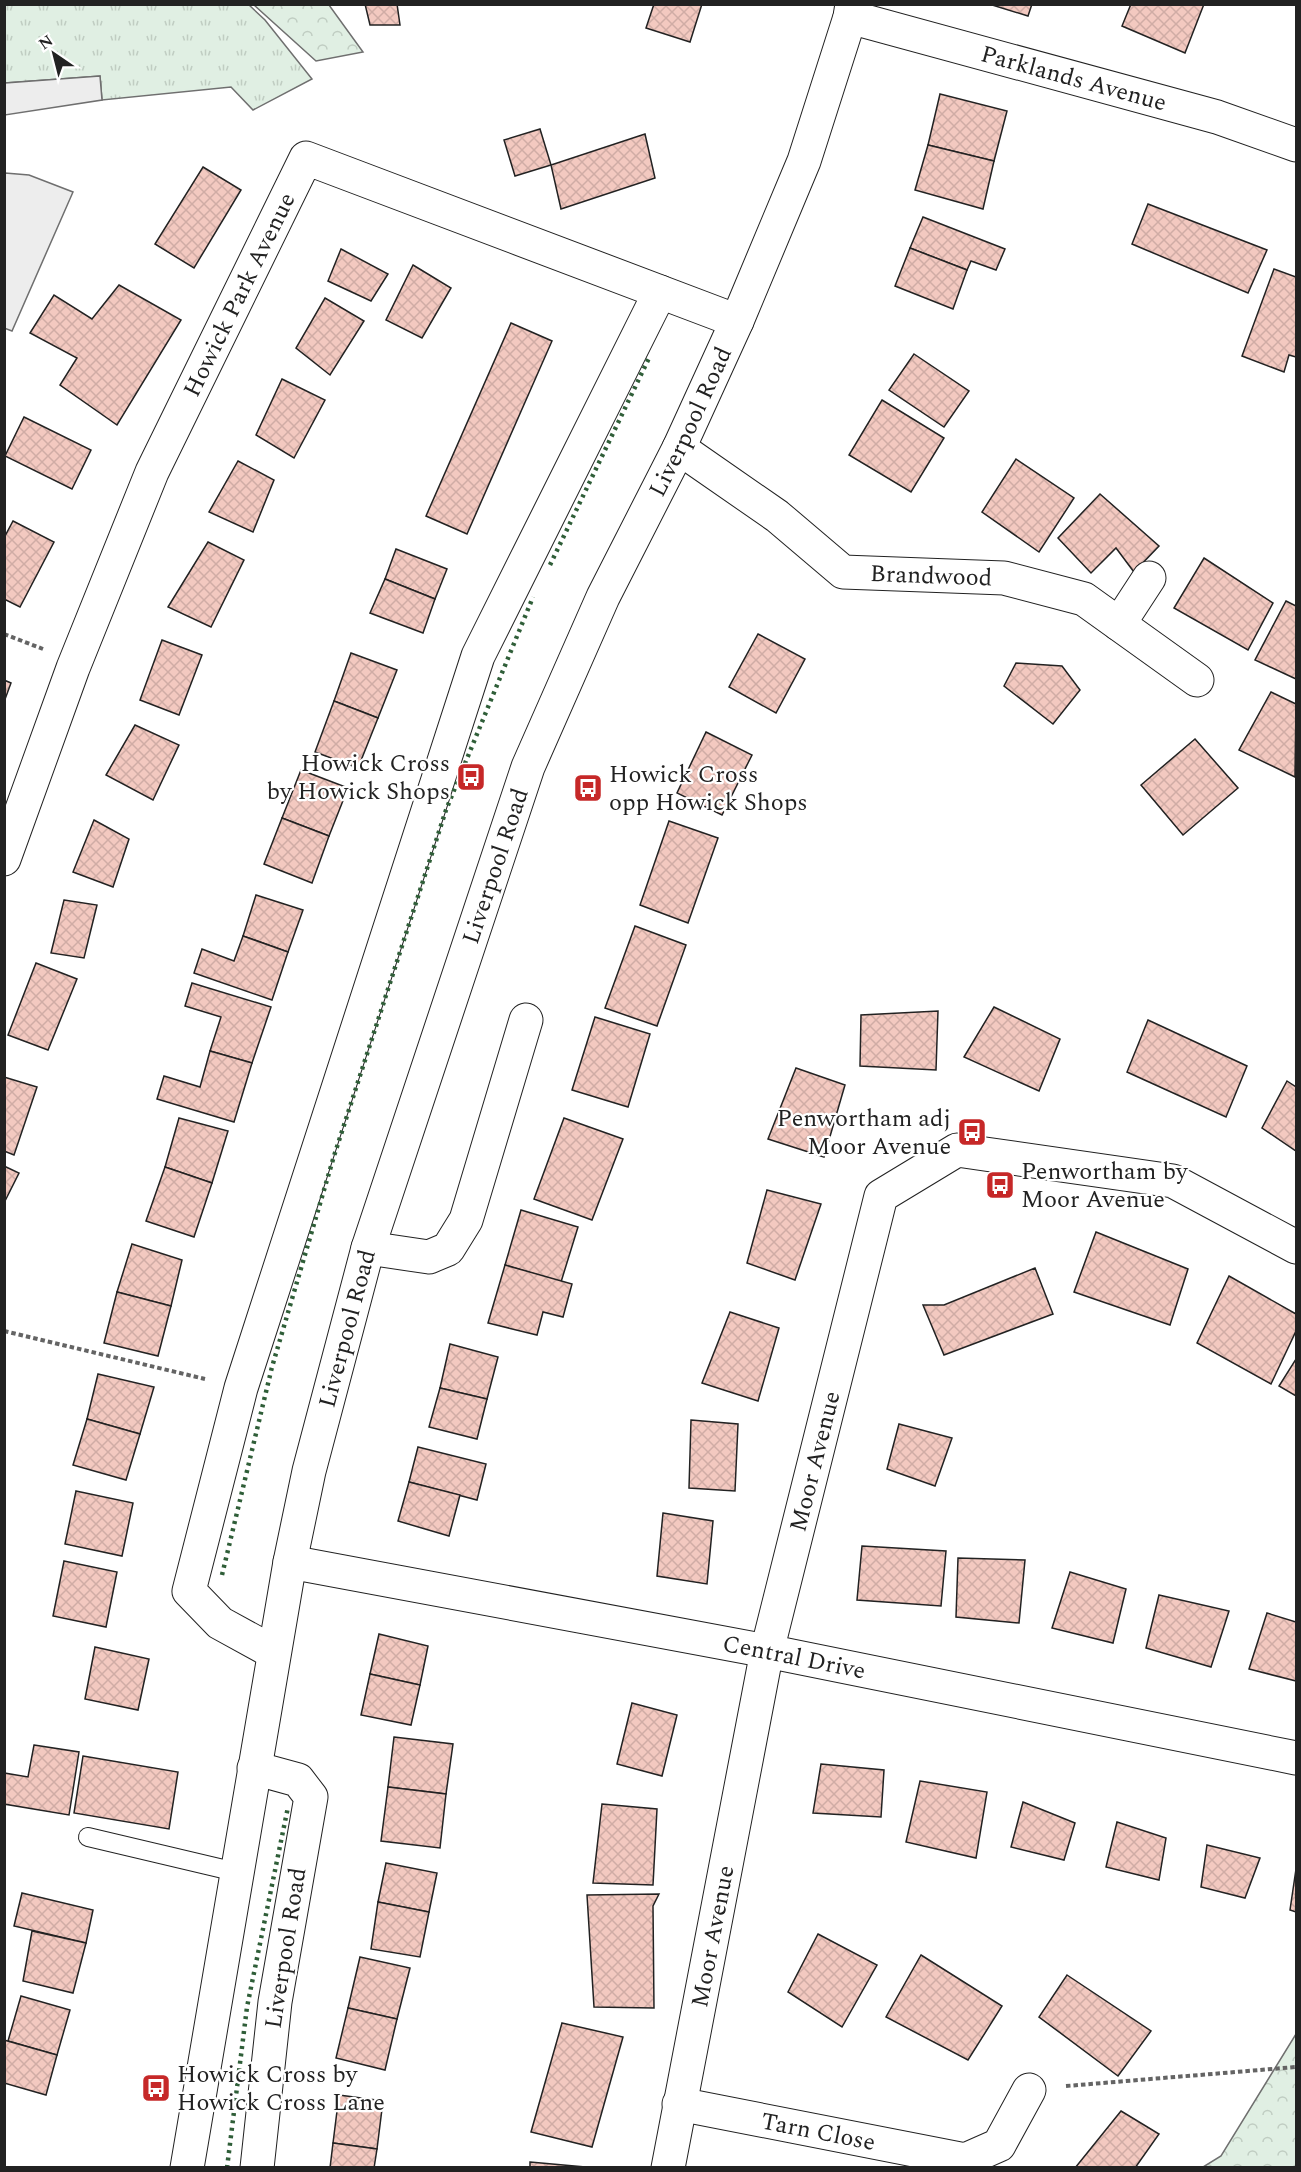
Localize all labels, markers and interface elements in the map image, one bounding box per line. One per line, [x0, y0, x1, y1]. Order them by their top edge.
north arrow [24, 24, 84, 84]
text: N [34, 29, 58, 56]
street label: Parklands Avenue [977, 36, 1171, 121]
street label: Howick Park Avenue [174, 187, 305, 403]
street label: Liverpool Road [640, 341, 742, 503]
street label: Brandwood [869, 556, 993, 597]
place label: Howick Cross by Howick Shops [267, 746, 450, 810]
place label: Howick Cross opp Howick Shops [609, 757, 808, 821]
bus stop icon: Howick Cross by Howick Shops [455, 761, 487, 793]
bus stop icon: Howick Cross opp Howick Shops [572, 772, 604, 804]
street label: Liverpool Road [453, 784, 539, 949]
place label: Penwortham adj Moor Avenue [777, 1101, 951, 1165]
bus stop icon: Penwortham adj Moor Avenue [956, 1116, 988, 1148]
place label: Penwortham by Moor Avenue [1021, 1154, 1189, 1218]
bus stop icon: Penwortham by Moor Avenue [984, 1169, 1016, 1201]
street label: Liverpool Road [309, 1246, 386, 1412]
street label: Moor Avenue [781, 1387, 850, 1536]
street label: Central Drive [720, 1626, 869, 1690]
street label: Moor Avenue [682, 1862, 745, 2010]
street label: Liverpool Road [256, 1865, 316, 2031]
place label: Howick Cross by Howick Cross Lane [177, 2057, 385, 2121]
bus stop icon: Howick Cross by Howick Cross Lane [140, 2072, 172, 2104]
street label: Tarn Close [758, 2103, 879, 2161]

